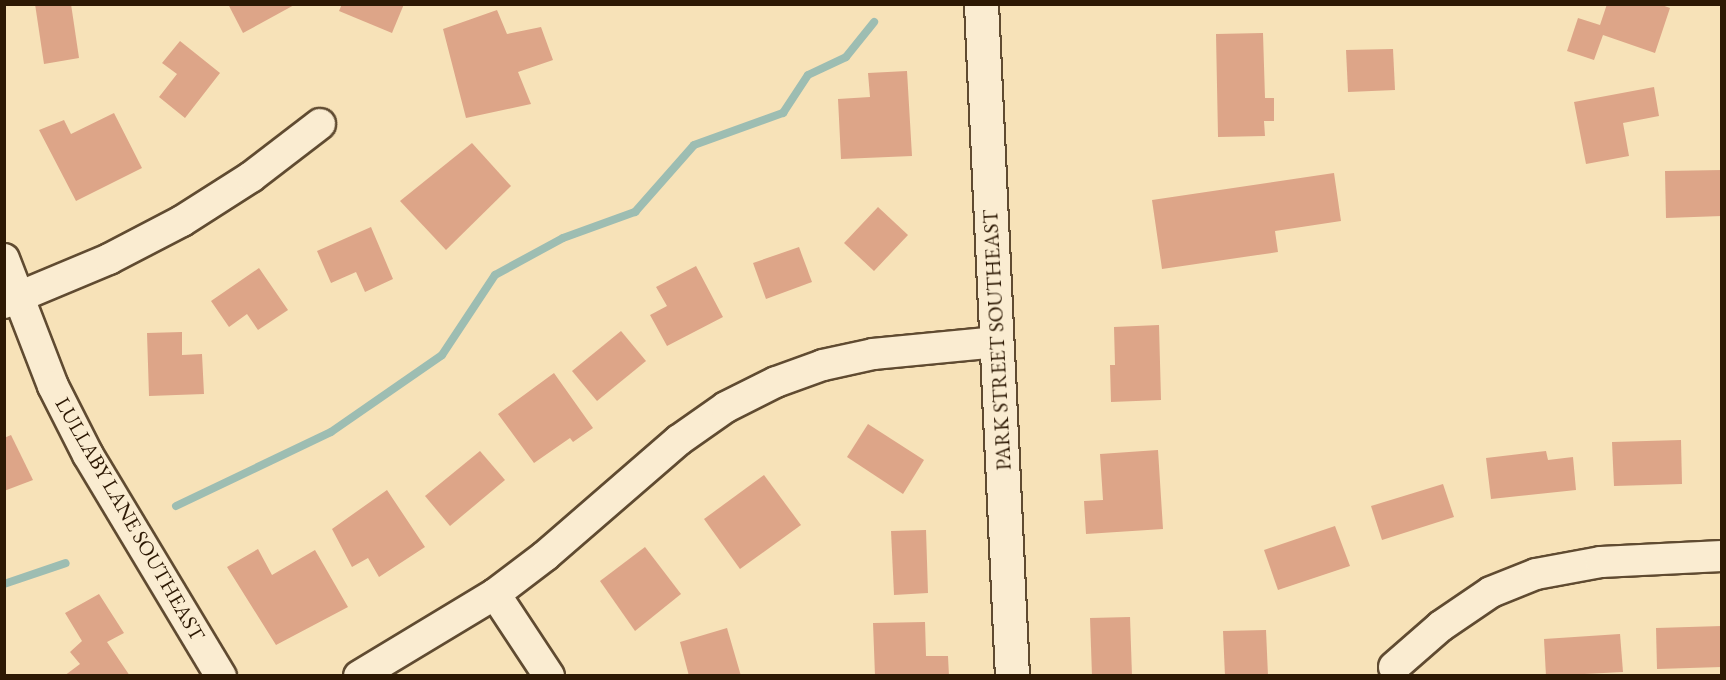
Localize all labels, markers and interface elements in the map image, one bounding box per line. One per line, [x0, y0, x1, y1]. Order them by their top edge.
street label: PARK STREET SOUTHEAST [978, 209, 1016, 471]
street label: LULLABY LANE SOUTHEAST [50, 393, 210, 645]

